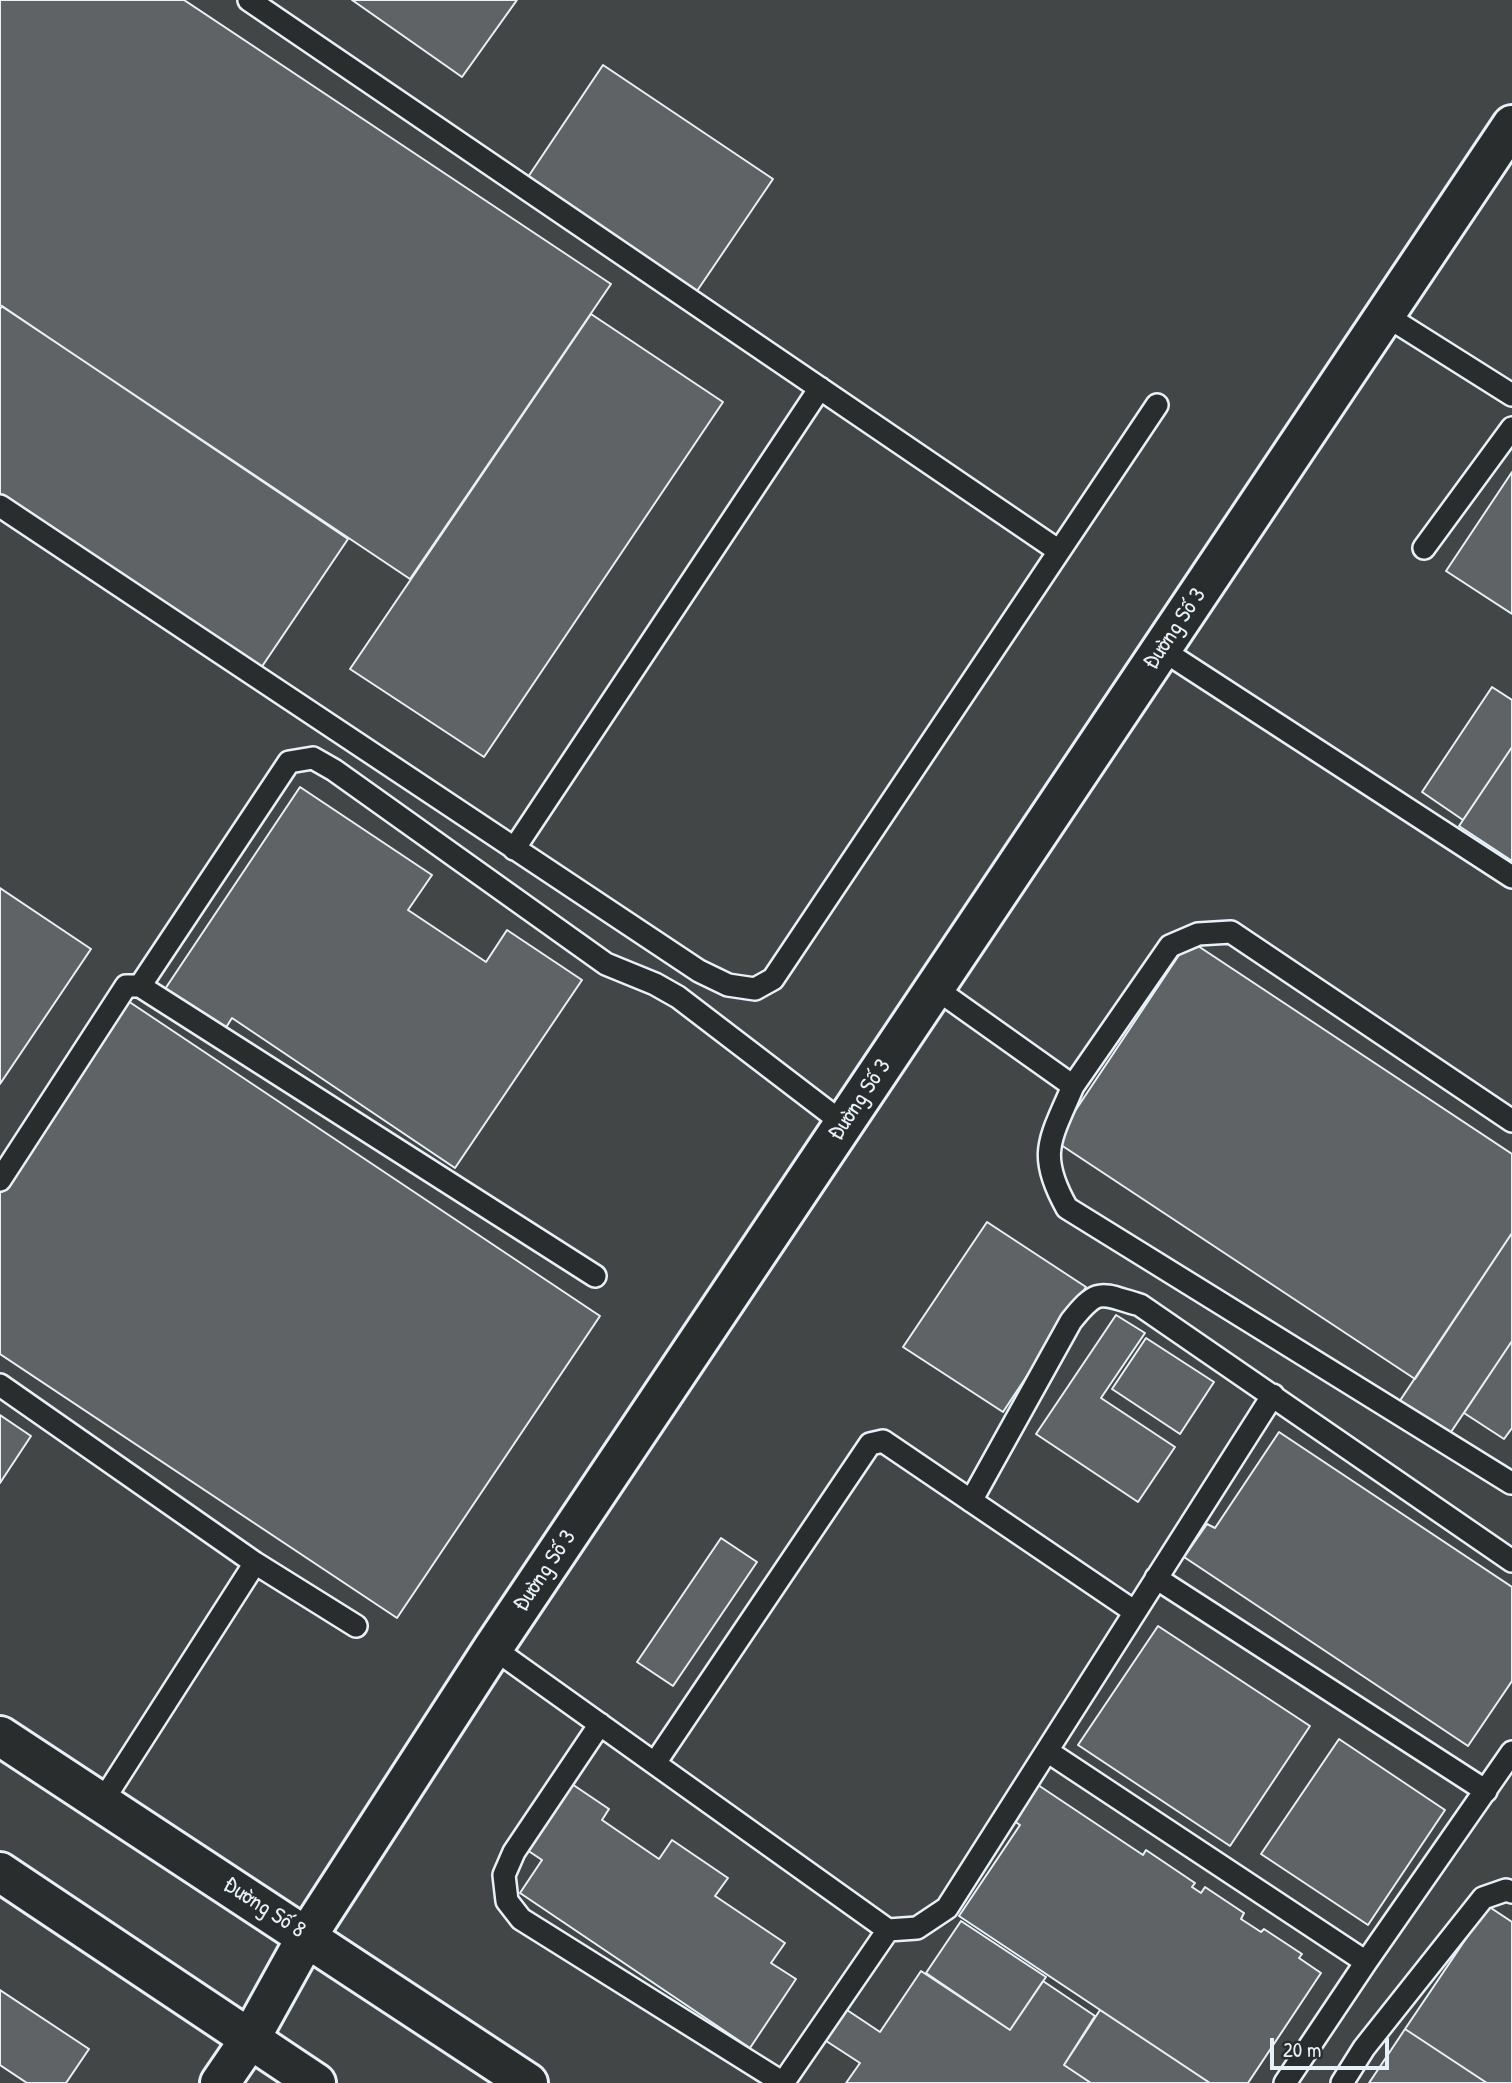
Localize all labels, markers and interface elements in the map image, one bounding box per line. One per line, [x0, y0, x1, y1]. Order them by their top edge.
street label: Đường Số 3 [1138, 583, 1212, 675]
street label: Đường Số 3 [823, 1054, 897, 1146]
street label: Đường Số 3 [508, 1525, 582, 1617]
street label: Đường Số 8 [218, 1871, 310, 1945]
scale bar [1274, 2024, 1393, 2068]
text: 20 m [1283, 2035, 1321, 2064]

